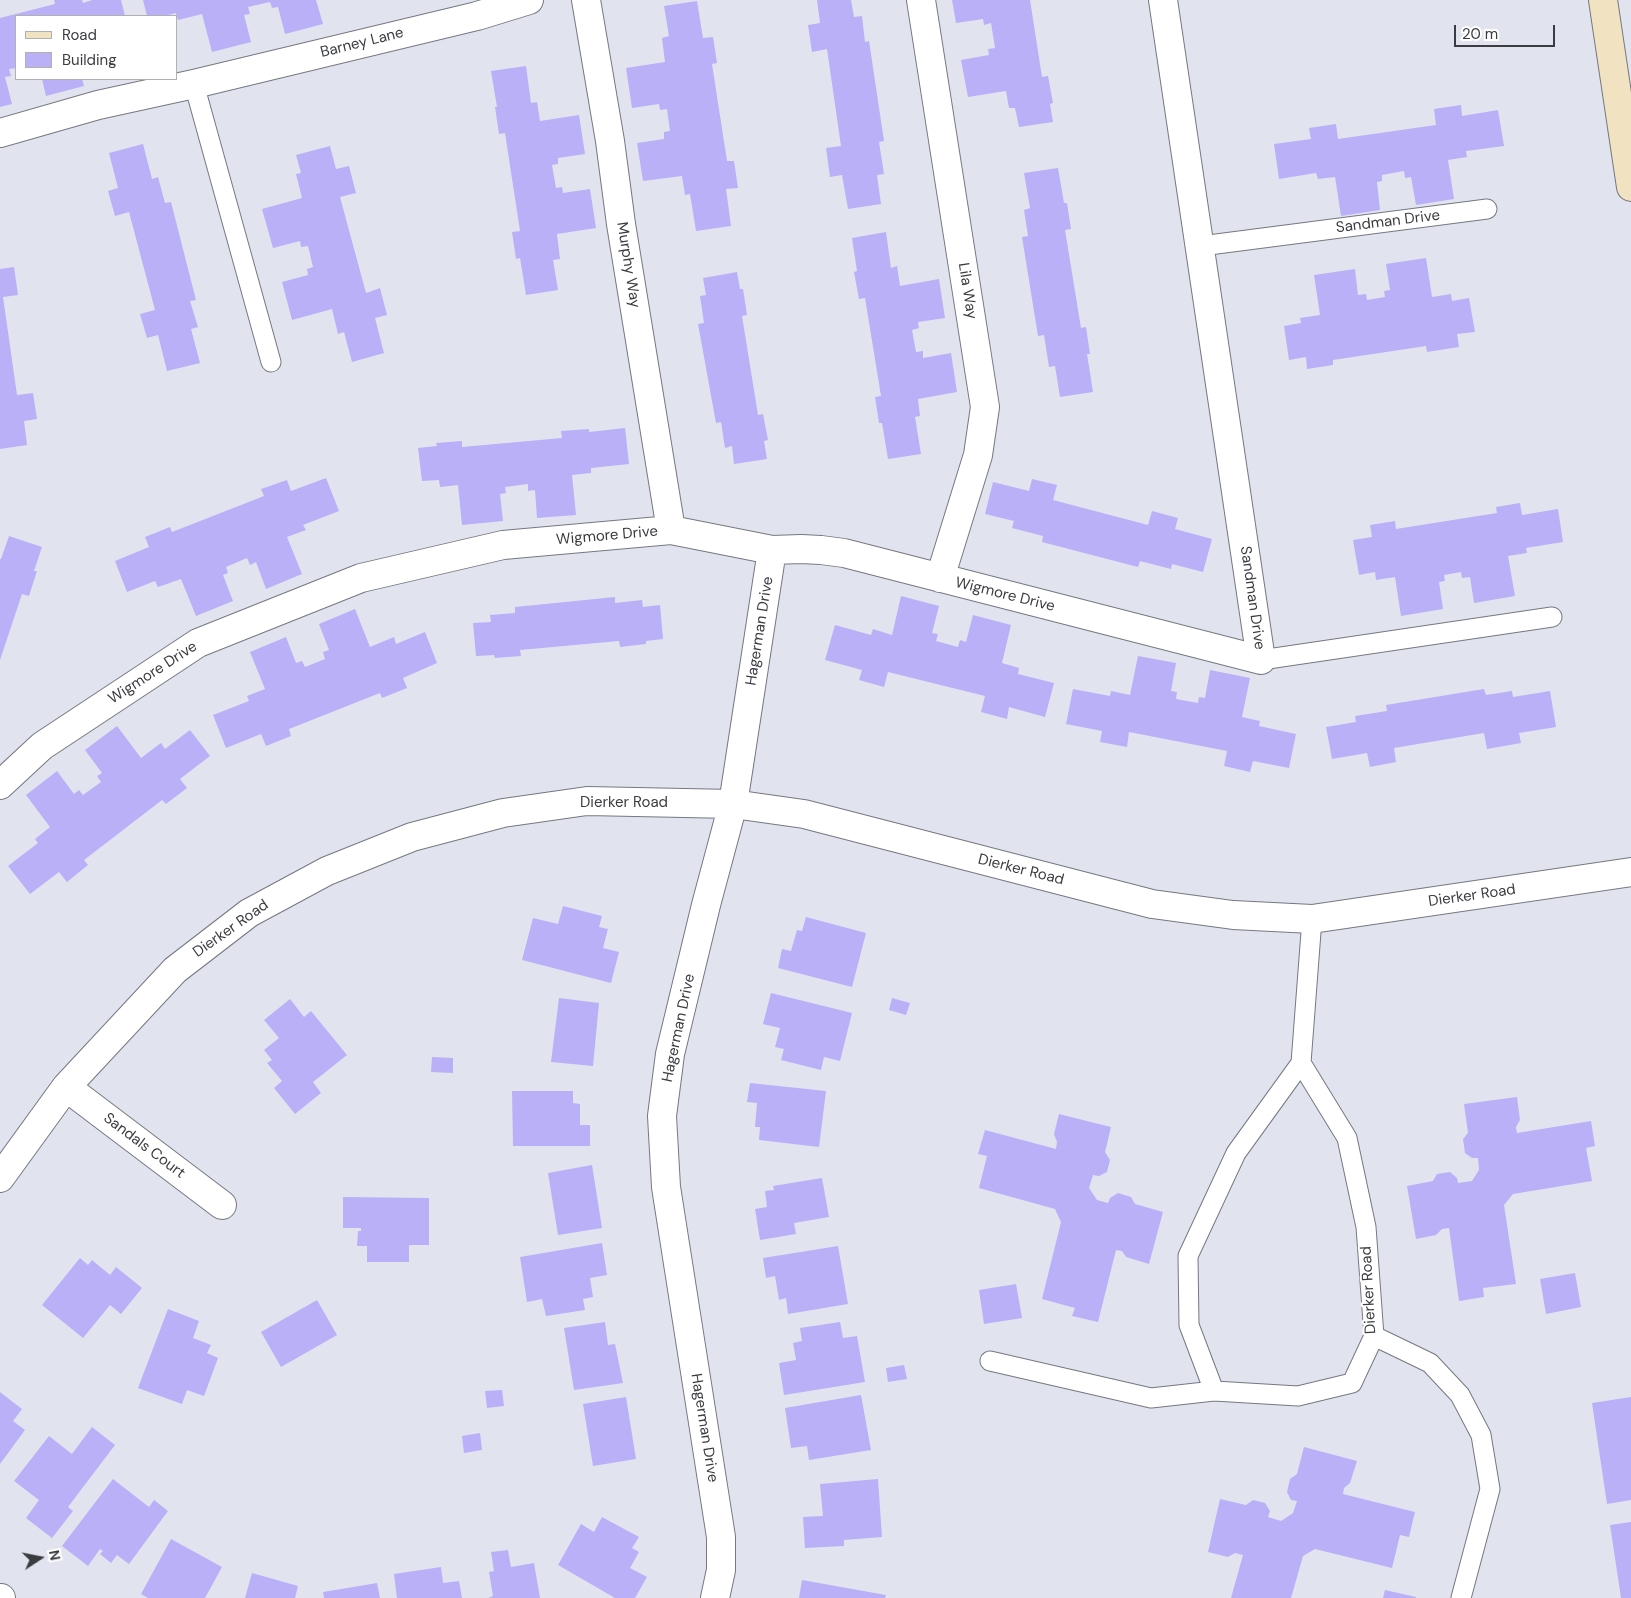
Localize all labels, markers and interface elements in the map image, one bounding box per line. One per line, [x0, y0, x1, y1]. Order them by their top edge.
legend [15, 15, 178, 80]
scale bar [1456, 15, 1557, 47]
street label: Barney Lane [319, 24, 405, 62]
text: 20 m [1462, 24, 1498, 44]
text: Road [62, 25, 97, 45]
text: Building [62, 50, 117, 70]
street label: Sandman Drive [1335, 207, 1441, 237]
street label: Murphy Way [612, 221, 644, 309]
street label: Lila Way [954, 261, 980, 321]
street label: Wigmore Drive [555, 523, 659, 549]
street label: Sandman Drive [1236, 545, 1268, 651]
street label: Wigmore Drive [953, 574, 1057, 616]
street label: Hagerman Drive [742, 575, 778, 687]
street label: Wigmore Drive [105, 638, 201, 708]
street label: Dierker Road [580, 794, 668, 812]
street label: Dierker Road [976, 851, 1066, 889]
street label: Dierker Road [1427, 881, 1517, 911]
street label: Dierker Road [190, 896, 272, 962]
street label: Hagerman Drive [659, 972, 699, 1084]
street label: Sandals Court [100, 1109, 188, 1183]
street label: Dierker Road [1358, 1246, 1380, 1334]
street label: Hagerman Drive [686, 1372, 722, 1484]
north arrow [15, 1533, 65, 1583]
text: N [45, 1548, 65, 1562]

